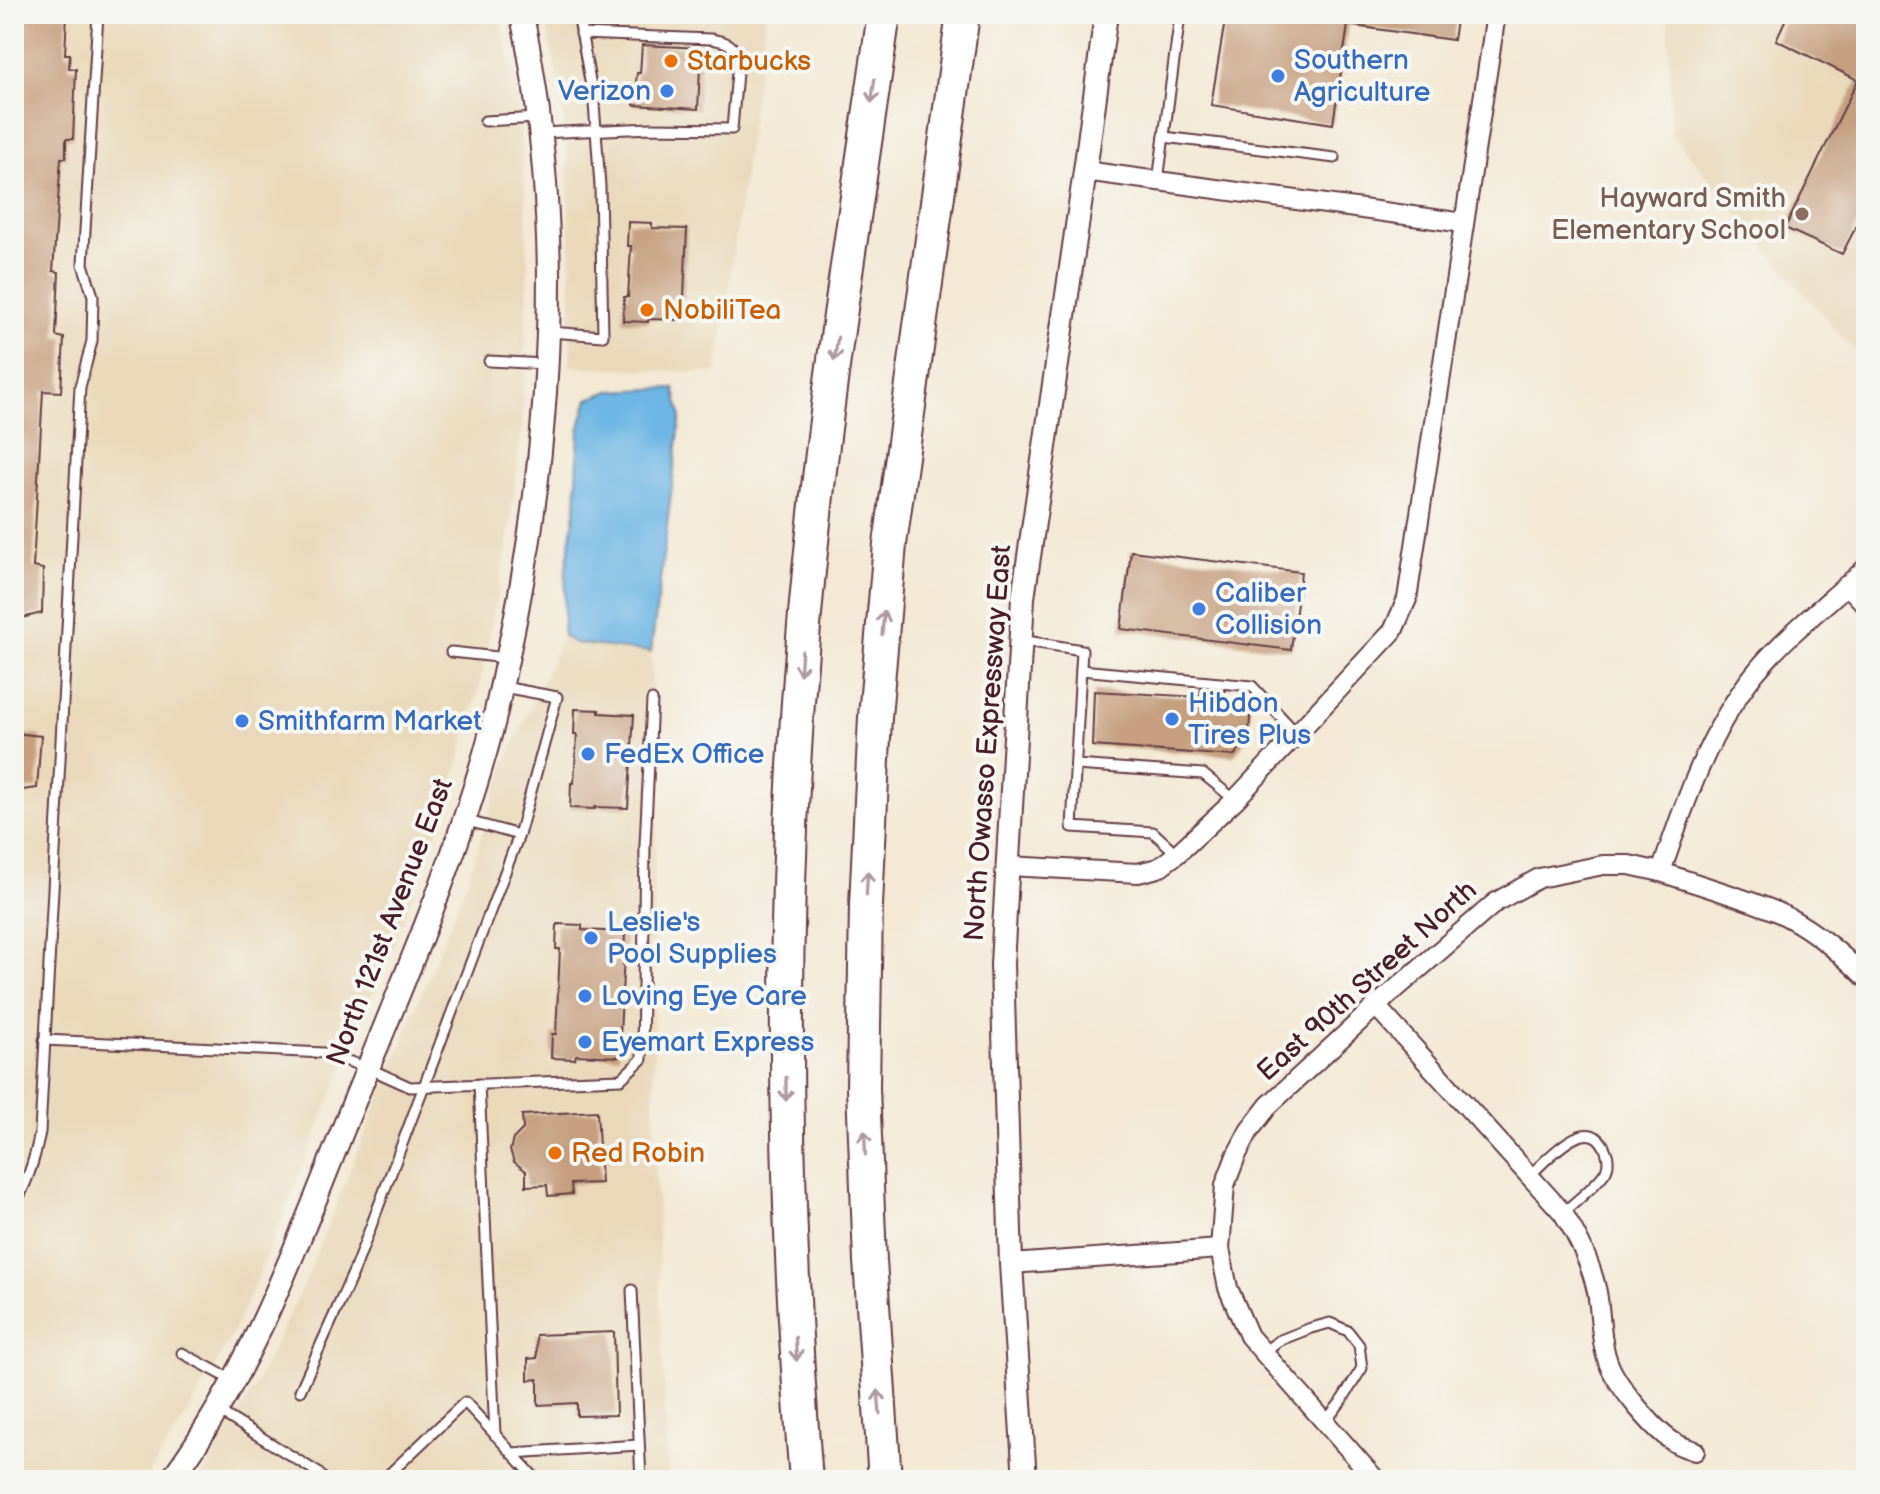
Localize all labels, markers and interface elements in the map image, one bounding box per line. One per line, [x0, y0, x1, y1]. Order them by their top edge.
place label: Southern Agriculture [1294, 44, 1430, 109]
place label: Starbucks [687, 45, 811, 78]
marker: Starbucks [662, 52, 680, 70]
marker: Southern Agriculture [1269, 67, 1287, 85]
place label: Verizon [558, 75, 651, 108]
one-way arrow [865, 78, 880, 103]
marker: Verizon [658, 82, 676, 100]
place label: Hayward Smith Elementary School [1551, 182, 1786, 247]
marker: Hayward Smith Elementary School [1793, 205, 1811, 223]
place label: NobiliTea [663, 294, 781, 327]
marker: NobiliTea [638, 301, 656, 319]
one-way arrow [828, 336, 843, 361]
street label: North Owasso Expressway East [958, 543, 1018, 942]
place label: Caliber Collision [1215, 577, 1322, 642]
marker: Caliber Collision [1190, 600, 1208, 618]
one-way arrow [876, 610, 891, 637]
one-way arrow [793, 649, 808, 676]
place label: Hibdon Tires Plus [1188, 687, 1311, 752]
place label: Smithfarm Market [258, 705, 482, 738]
marker: Hibdon Tires Plus [1163, 710, 1181, 728]
marker: Smithfarm Market [233, 712, 251, 730]
place label: FedEx Office [604, 738, 764, 771]
marker: FedEx Office [579, 745, 597, 763]
street label: North 121st Avenue East [320, 773, 460, 1070]
one-way arrow [860, 870, 875, 897]
street label: East 90th Street North [1250, 874, 1484, 1088]
place label: Leslie's Pool Supplies [607, 906, 777, 971]
marker: Leslie's Pool Supplies [582, 929, 600, 947]
place label: Loving Eye Care [601, 980, 807, 1013]
marker: Loving Eye Care [576, 987, 594, 1005]
place label: Eyemart Express [601, 1026, 814, 1059]
marker: Eyemart Express [576, 1033, 594, 1051]
one-way arrow [778, 1075, 794, 1102]
one-way arrow [858, 1130, 873, 1157]
place label: Red Robin [571, 1137, 705, 1170]
marker: Red Robin [546, 1144, 564, 1162]
one-way arrow [789, 1335, 804, 1362]
one-way arrow [871, 1389, 886, 1416]

